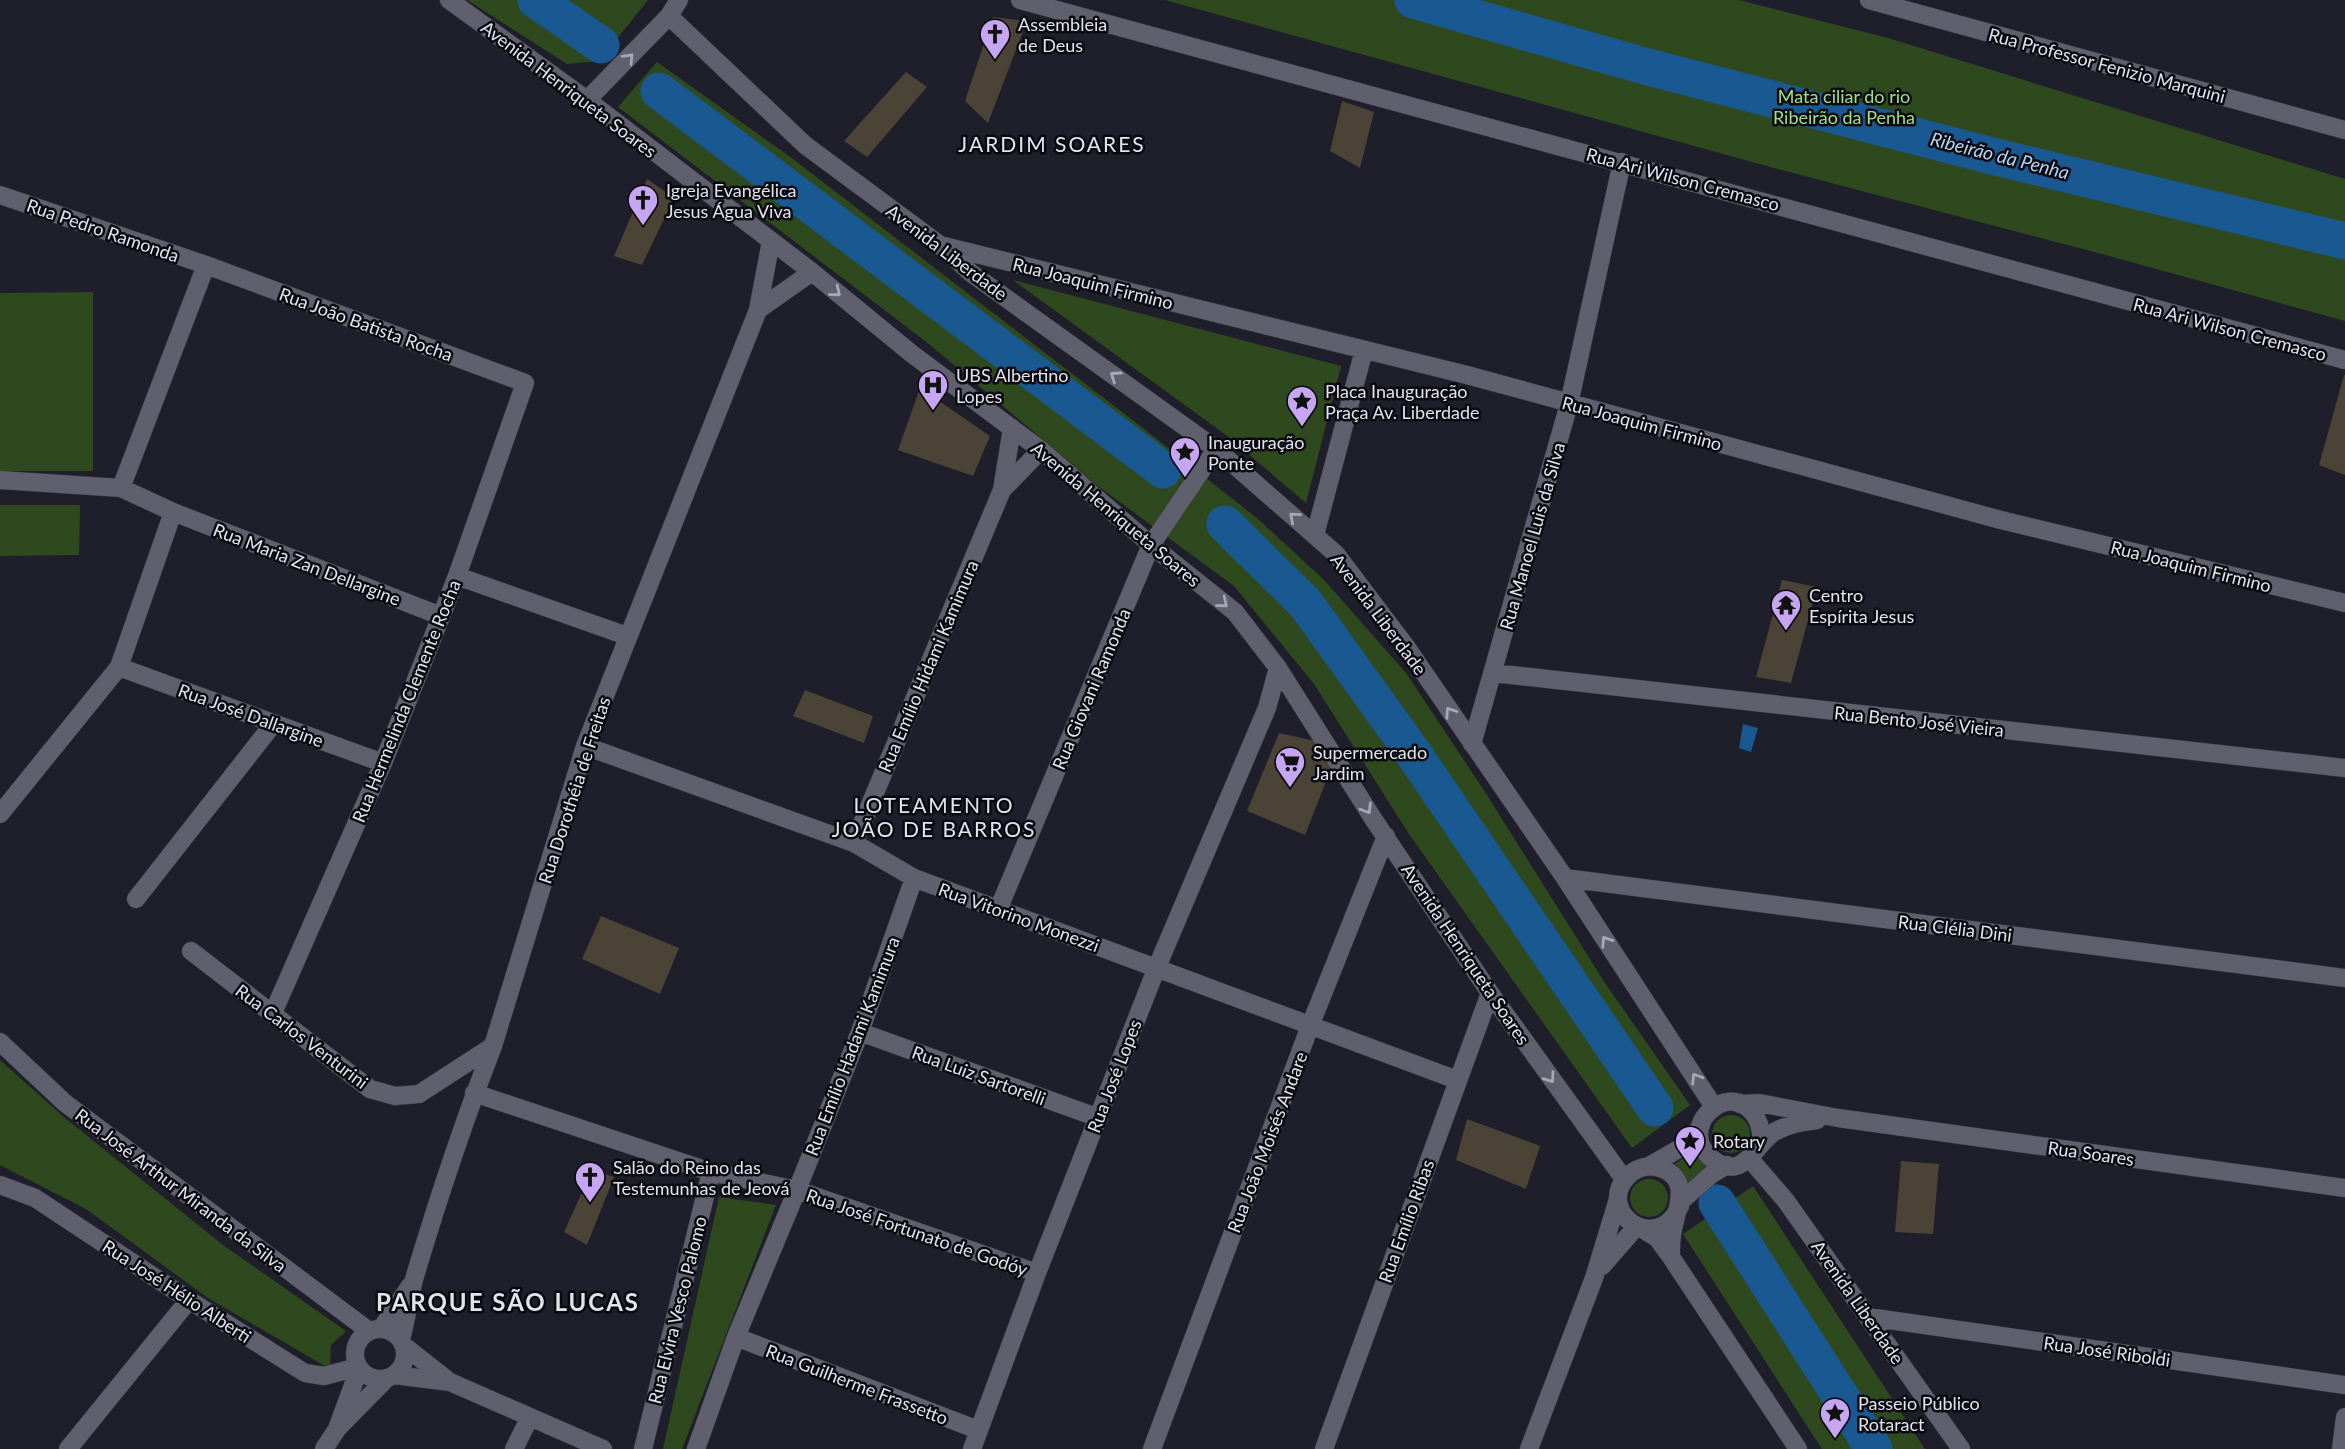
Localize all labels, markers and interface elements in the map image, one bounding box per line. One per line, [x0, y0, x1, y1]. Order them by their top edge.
place label: Assembleia de Deus [1018, 13, 1107, 56]
street label: Avenida Henriqueta Soares [477, 16, 661, 162]
church icon: Assembleia de Deus [978, 17, 1012, 61]
street label: Rua Professor Fenizio Marquini [1986, 23, 2228, 107]
one-way arrow [620, 53, 633, 66]
park label: Mata ciliar do rio Ribeirão da Penha [1773, 85, 1915, 128]
water label: Ribeirão da Penha [1928, 127, 2072, 183]
district label: JARDIM SOARES [958, 131, 1146, 156]
street label: Rua Ari Wilson Cremasco [1584, 143, 1782, 215]
place label: Igreja Evangélica Jesus Água Viva [666, 179, 797, 222]
church icon: Igreja Evangélica Jesus Água Viva [626, 183, 660, 227]
street label: Rua Pedro Ramonda [24, 194, 182, 266]
street label: Avenida Liberdade [882, 199, 1012, 305]
street label: Rua Joaquim Firmino [1010, 252, 1176, 314]
street label: Rua João Batista Rocha [276, 282, 456, 366]
one-way arrow [829, 283, 841, 296]
street label: Rua Ari Wilson Cremasco [2131, 293, 2329, 365]
place label: UBS Albertino Lopes [956, 364, 1069, 407]
hospital icon: UBS Albertino Lopes [916, 368, 950, 412]
one-way arrow [1110, 371, 1123, 384]
place label: Placa Inauguração Praça Av. Liberdade [1325, 380, 1480, 423]
place icon: Placa Inauguração Praça Av. Liberdade [1285, 384, 1319, 428]
street label: Rua Joaquim Firmino [1560, 391, 1724, 455]
place label: Inauguração Ponte [1208, 431, 1304, 474]
place icon: Inauguração Ponte [1168, 435, 1202, 479]
street label: Avenida Henriqueta Soares [1027, 437, 1205, 591]
street label: Rua Manoel Luis da Silva [1495, 440, 1569, 632]
one-way arrow [1289, 513, 1302, 525]
street label: Rua Maria Zan Dellargine [210, 518, 404, 610]
street label: Rua Joaquim Firmino [2108, 535, 2274, 597]
street label: Avenida Liberdade [1326, 549, 1432, 679]
street label: Rua Emílio Hidami Kamimura [873, 557, 983, 775]
street label: Rua Hermelinda Clemente Rocha [347, 577, 465, 825]
place label: Centro Espírita Jesus [1809, 584, 1914, 627]
temple icon: Centro Espírita Jesus [1769, 588, 1803, 632]
one-way arrow [1215, 595, 1228, 607]
street label: Rua Giovani Ramonda [1047, 605, 1135, 773]
street label: Rua José Dallargine [175, 679, 327, 751]
street label: Rua Dorothéia de Freitas [533, 694, 615, 886]
street label: Rua Bento José Vieira [1833, 701, 2005, 741]
one-way arrow [1445, 707, 1458, 720]
place label: Supermercado Jardim [1313, 741, 1427, 784]
supermarket icon: Supermercado Jardim [1273, 745, 1307, 789]
district label: LOTEAMENTO JOÃO DE BARROS [832, 792, 1036, 841]
one-way arrow [1359, 801, 1372, 814]
street label: Avenida Henriqueta Soares [1397, 859, 1535, 1049]
street label: Rua Vitorino Monezzi [936, 878, 1102, 956]
street label: Rua Clélia Dini [1897, 910, 2013, 946]
street label: Rua Emílio Hadami Kamimura [800, 933, 904, 1159]
one-way arrow [1601, 936, 1614, 949]
street label: Rua Carlos Venturini [231, 979, 373, 1093]
street label: Rua José Lopes [1082, 1016, 1146, 1136]
street label: Rua Luiz Sartorelli [909, 1041, 1049, 1109]
street label: Rua João Moisés Andare [1222, 1048, 1312, 1236]
one-way arrow [1542, 1070, 1554, 1083]
one-way arrow [1691, 1073, 1704, 1086]
street label: Rua José Arthur Miranda da Silva [71, 1103, 291, 1277]
place icon: Rotary [1673, 1124, 1707, 1168]
place label: Rotary [1713, 1130, 1766, 1152]
street label: Rua Soares [2046, 1136, 2136, 1170]
place label: Salão do Reino das Testemunhas de Jeová [613, 1156, 789, 1199]
street label: Rua Emílio Ribas [1373, 1156, 1439, 1286]
church icon: Salão do Reino das Testemunhas de Jeová [573, 1160, 607, 1204]
street label: Rua José Fortunato de Godóy [803, 1184, 1031, 1281]
street label: Rua Elvira Vesco Palomo [643, 1214, 711, 1406]
street label: Rua José Hélio Alberti [99, 1235, 255, 1347]
street label: Avenida Liberdade [1807, 1236, 1909, 1368]
district label: PARQUE SÃO LUCAS [376, 1287, 640, 1316]
street label: Rua José Riboldi [2042, 1331, 2172, 1371]
street label: Rua Guilherme Frassetto [763, 1339, 951, 1429]
place label: Passeio Público Rotaract [1858, 1392, 1980, 1435]
place icon: Passeio Público Rotaract [1818, 1396, 1852, 1440]

